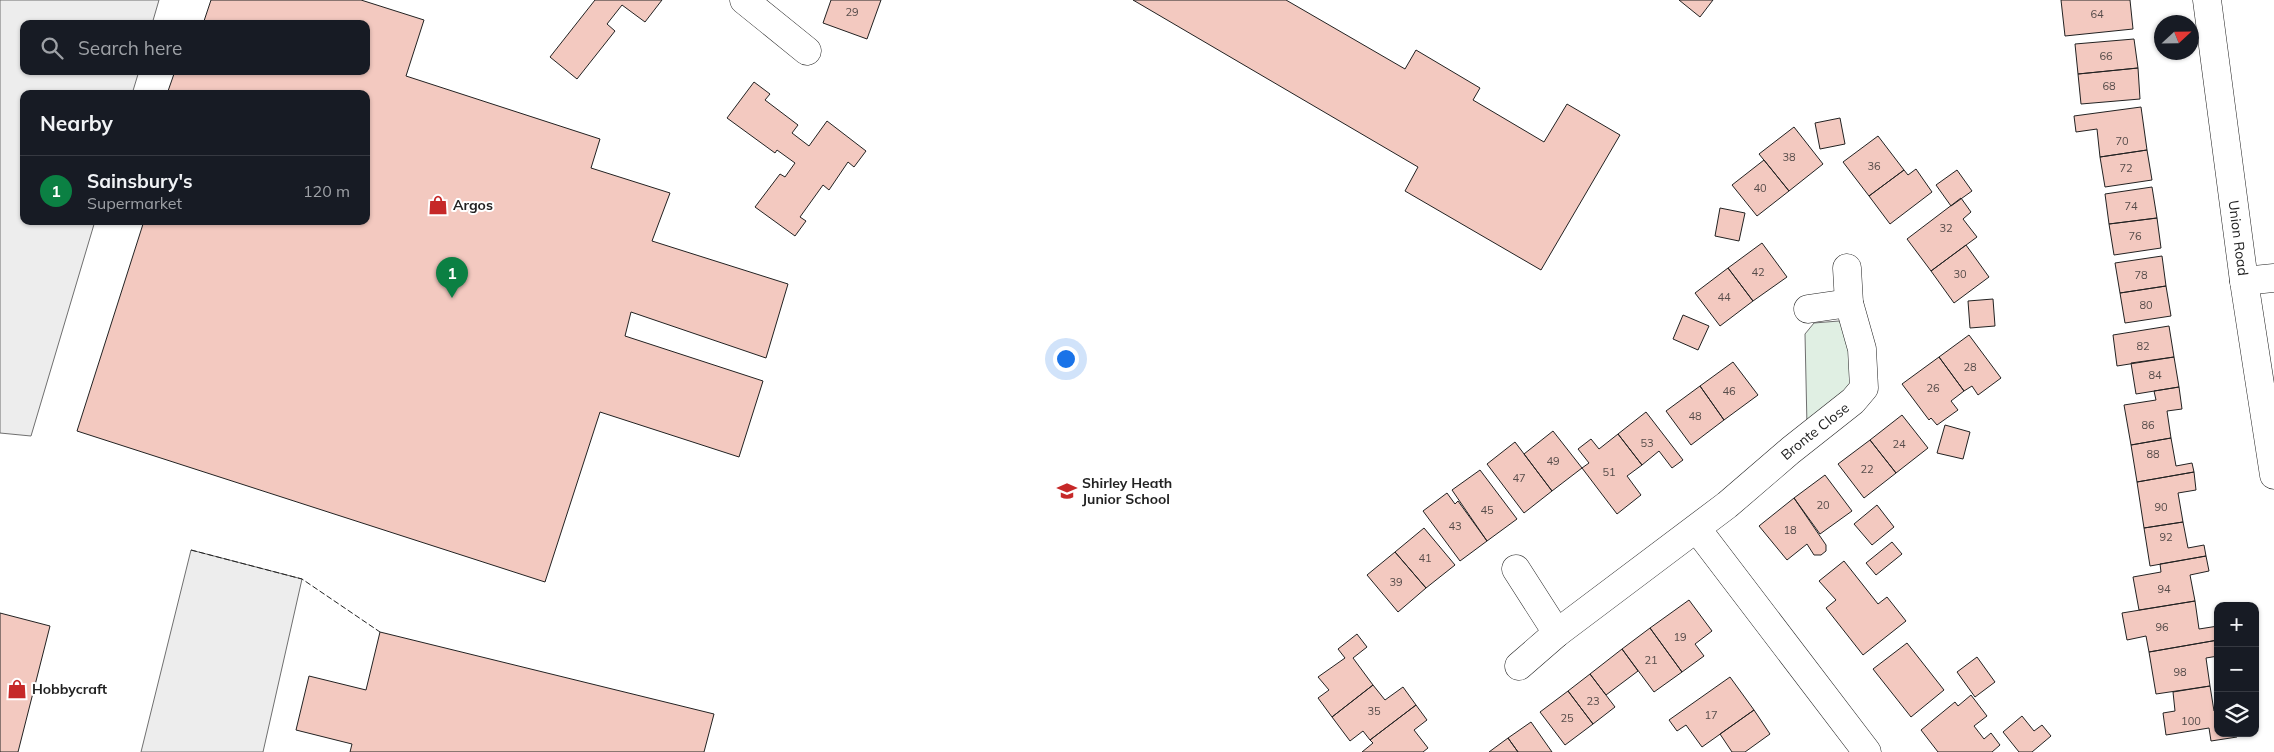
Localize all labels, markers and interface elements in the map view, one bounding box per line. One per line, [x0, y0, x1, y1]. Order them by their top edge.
house number: 29 [845, 5, 859, 19]
house number: 64 [2090, 7, 2104, 21]
north arrow [2154, 15, 2199, 60]
search box [20, 20, 370, 75]
icon: search [38, 34, 66, 62]
text: Search here [78, 36, 182, 60]
house number: 66 [2099, 49, 2113, 63]
house number: 68 [2102, 79, 2116, 93]
text: Nearby [40, 110, 113, 136]
house number: 70 [2115, 134, 2129, 148]
house number: 38 [1782, 150, 1796, 164]
house number: 36 [1867, 159, 1881, 173]
house number: 72 [2119, 161, 2133, 175]
text: Sainsbury's [87, 169, 193, 193]
text: 1 [51, 181, 61, 201]
text: 120 m [303, 181, 350, 201]
house number: 40 [1753, 181, 1767, 195]
text: Supermarket [87, 193, 182, 213]
shop icon: Argos [427, 194, 449, 216]
place label: Argos [453, 196, 493, 214]
house number: 74 [2124, 199, 2138, 213]
street label: Union Road [2224, 199, 2252, 277]
house number: 32 [1939, 221, 1953, 235]
house number: 76 [2128, 229, 2142, 243]
pin: 1 [436, 257, 468, 298]
house number: 42 [1751, 265, 1765, 279]
house number: 30 [1953, 267, 1967, 281]
house number: 78 [2134, 268, 2148, 282]
house number: 44 [1717, 290, 1731, 304]
house number: 80 [2139, 298, 2153, 312]
house number: 82 [2136, 339, 2150, 353]
your location [1053, 346, 1079, 372]
house number: 28 [1963, 360, 1977, 374]
house number: 84 [2148, 368, 2162, 382]
house number: 26 [1926, 381, 1940, 395]
house number: 46 [1722, 384, 1736, 398]
street label: Bronte Close [1777, 398, 1853, 464]
house number: 48 [1688, 409, 1702, 423]
house number: 86 [2141, 418, 2155, 432]
house number: 53 [1640, 436, 1654, 450]
house number: 24 [1892, 437, 1906, 451]
house number: 88 [2146, 447, 2160, 461]
house number: 49 [1546, 454, 1560, 468]
house number: 22 [1860, 462, 1874, 476]
house number: 51 [1602, 465, 1616, 479]
house number: 47 [1512, 471, 1526, 485]
place label: Shirley Heath Junior School [1082, 474, 1172, 508]
school or university icon: Shirley Heath Junior School [1056, 480, 1078, 502]
house number: 20 [1816, 498, 1830, 512]
house number: 90 [2154, 500, 2168, 514]
house number: 45 [1480, 503, 1494, 517]
house number: 43 [1448, 519, 1462, 533]
house number: 18 [1783, 523, 1797, 537]
house number: 92 [2159, 530, 2173, 544]
house number: 41 [1418, 551, 1432, 565]
house number: 39 [1389, 575, 1403, 589]
house number: 94 [2157, 582, 2171, 596]
map controls [2214, 602, 2259, 737]
button: + [2214, 602, 2259, 647]
house number: 96 [2155, 620, 2169, 634]
house number: 19 [1673, 630, 1687, 644]
button: − [2214, 647, 2259, 692]
house number: 21 [1644, 653, 1658, 667]
house number: 98 [2173, 665, 2187, 679]
shop icon: Hobbycraft [6, 678, 28, 700]
place label: Hobbycraft [32, 680, 108, 698]
button: layers [2214, 692, 2259, 737]
house number: 23 [1586, 694, 1600, 708]
house number: 35 [1367, 704, 1381, 718]
house number: 17 [1704, 708, 1718, 722]
house number: 25 [1560, 711, 1574, 725]
house number: 100 [2181, 714, 2201, 728]

